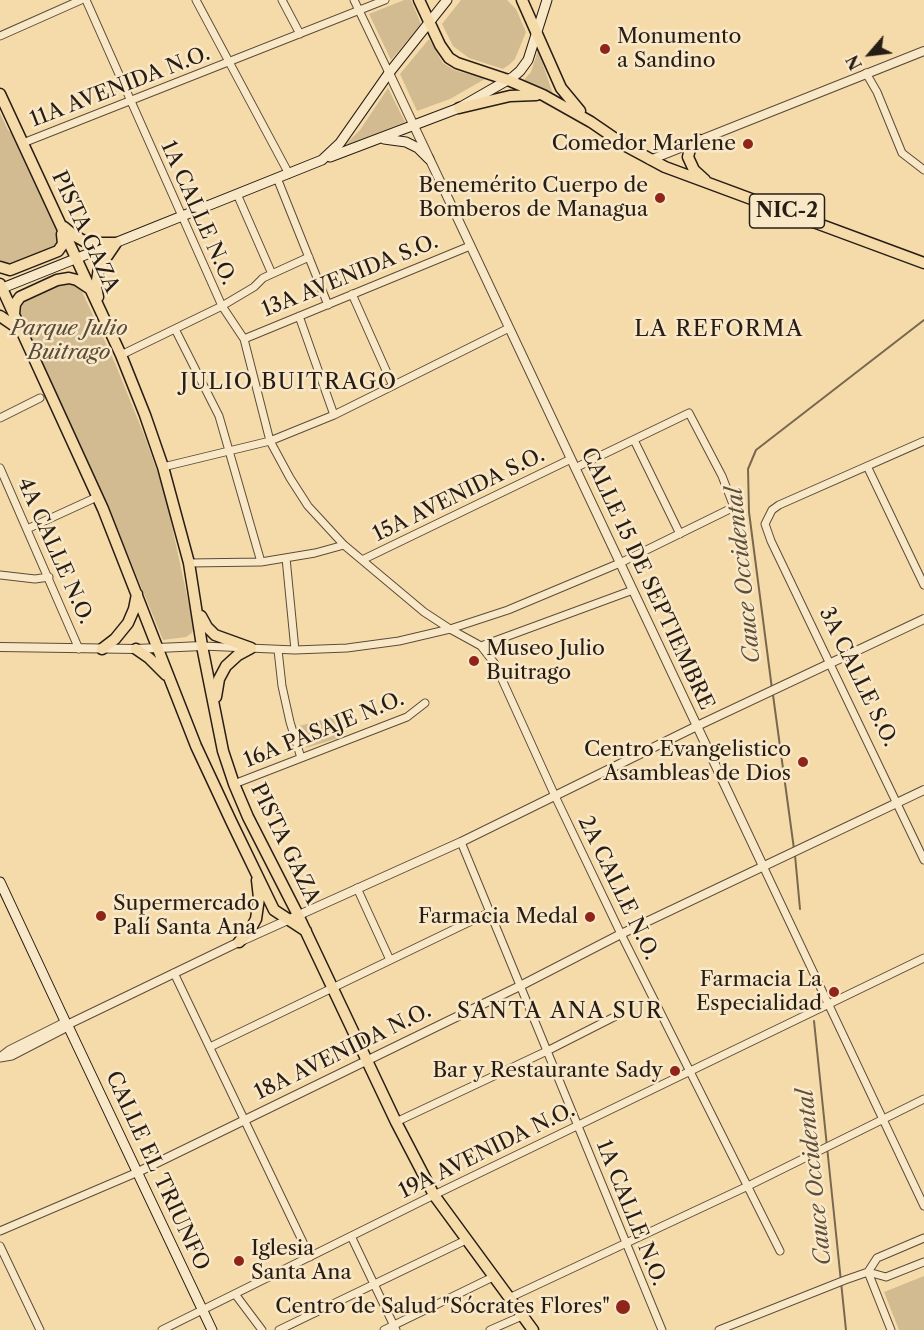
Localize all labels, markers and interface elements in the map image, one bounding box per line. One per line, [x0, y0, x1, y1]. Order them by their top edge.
place label: Monumento a Sandino [617, 24, 741, 74]
north arrow [840, 24, 900, 84]
street label: 11A AVENIDA N.O. [27, 41, 213, 133]
marker: Monumento a Sandino [598, 42, 612, 56]
text: N [842, 52, 866, 73]
place label: Comedor Marlene [552, 131, 736, 157]
street label: 1A CALLE N.O. [155, 137, 241, 289]
marker: Comedor Marlene [741, 137, 755, 151]
street label: PISTA GAZA [46, 167, 124, 297]
place label: Benemérito Cuerpo de Bomberos de Managua [419, 173, 648, 223]
marker: Benemérito Cuerpo de Bomberos de Managua [653, 191, 667, 205]
road number: NIC-2 [750, 194, 824, 228]
street label: 13A AVENIDA S.O. [258, 229, 442, 323]
park label: Parque Julio Buitrago [10, 316, 128, 366]
district label: LA REFORMA [634, 317, 804, 343]
district label: JULIO BUITRAGO [180, 370, 398, 396]
street label: 15A AVENIDA S.O. [369, 443, 549, 547]
street label: CALLE 15 DE SEPTIEMBRE [575, 444, 719, 714]
street label: 4A CALLE N.O. [11, 474, 99, 628]
water label: Cauce Occidental [722, 485, 766, 665]
street label: 3A CALLE S.O. [813, 603, 903, 751]
place label: Museo Julio Buitrago [486, 636, 605, 686]
marker: Museo Julio Buitrago [467, 654, 481, 668]
street label: 16A PASAJE N.O. [240, 686, 408, 774]
place label: Centro Evangelistico Asambleas de Dios [584, 737, 791, 787]
marker: Centro Evangelistico Asambleas de Dios [796, 755, 810, 769]
street label: PISTA GAZA [245, 779, 325, 909]
street label: 2A CALLE N.O. [572, 812, 664, 964]
place label: Supermercado Palí Santa Ana [113, 891, 260, 941]
place label: Farmacia Medal [418, 904, 578, 930]
marker: Supermercado Palí Santa Ana [94, 909, 108, 923]
marker: Farmacia Medal [583, 910, 597, 924]
place label: Farmacia La Especialidad [696, 967, 822, 1017]
marker: Farmacia La Especialidad [827, 985, 841, 999]
street label: 18A AVENIDA N.O. [251, 998, 435, 1106]
district label: SANTA ANA SUR [457, 999, 663, 1025]
place label: Bar y Restaurante Sady [432, 1058, 663, 1084]
marker: Bar y Restaurante Sady [668, 1064, 682, 1078]
street label: CALLE EL TRIUNFO [100, 1067, 214, 1275]
water label: Cauce Occidental [793, 1087, 837, 1267]
street label: 19A AVENIDA N.O. [395, 1098, 579, 1204]
street label: 1A CALLE N.O. [590, 1137, 672, 1289]
place label: Iglesia Santa Ana [251, 1236, 352, 1286]
marker: Iglesia Santa Ana [232, 1254, 246, 1268]
place label: Centro de Salud "Sócrates Flores" [275, 1294, 610, 1320]
marker: Centro de Salud "Sócrates Flores" [614, 1298, 632, 1316]

